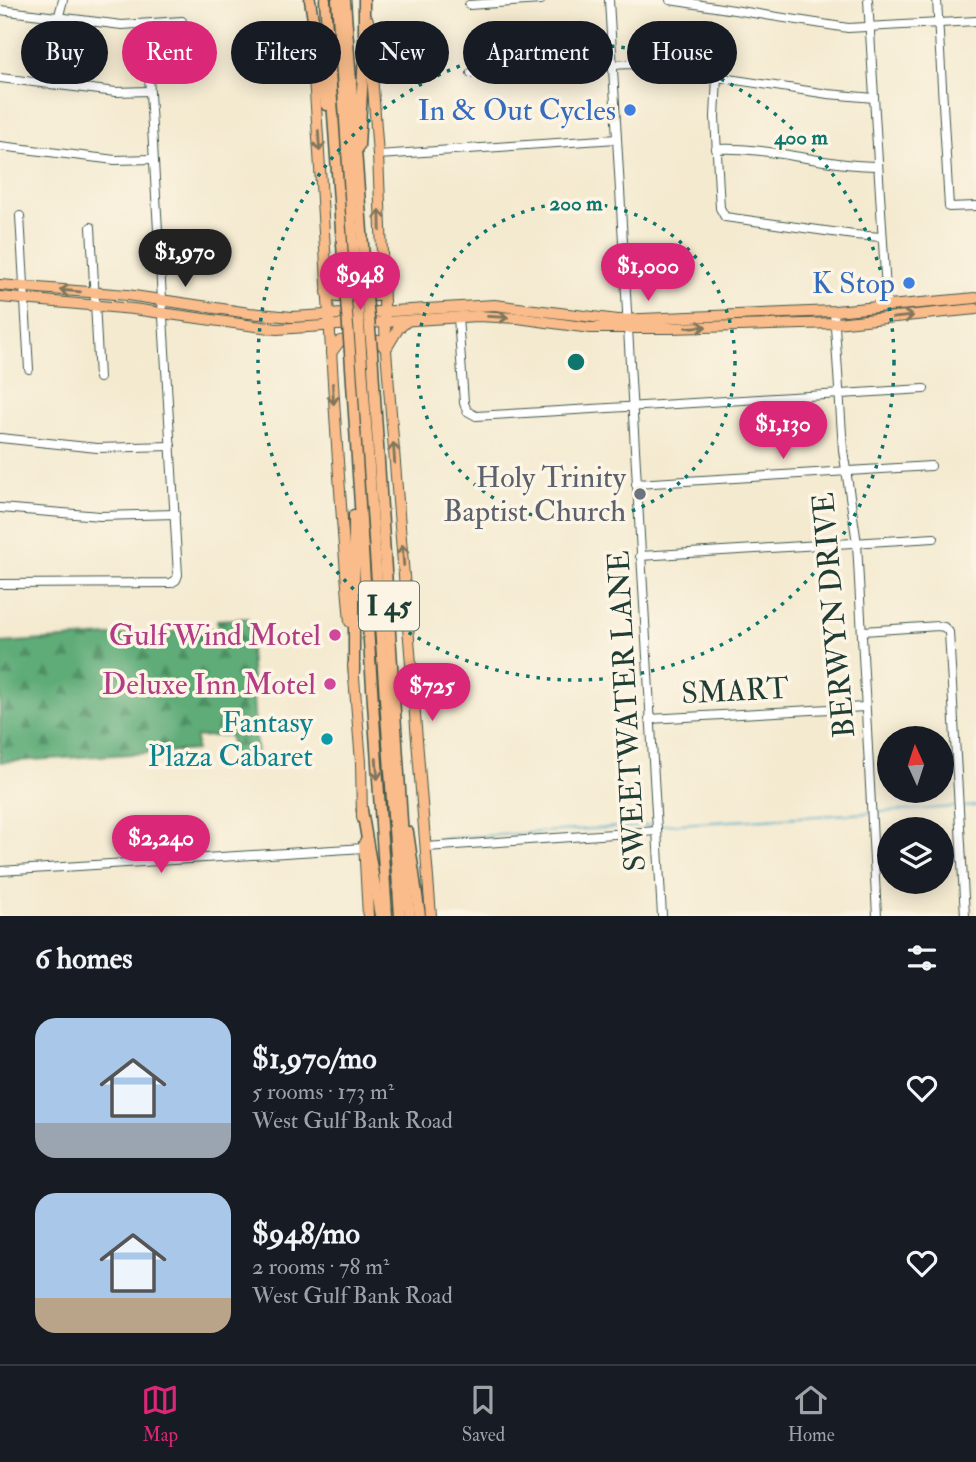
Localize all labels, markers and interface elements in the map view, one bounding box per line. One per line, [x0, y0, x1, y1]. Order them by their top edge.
chip: Buy [21, 21, 108, 84]
chip: Rent [122, 21, 217, 84]
chip: Filters [231, 21, 341, 84]
chip: New [355, 21, 449, 84]
chip: Apartment [463, 21, 613, 84]
chip: House [627, 21, 737, 84]
place label: In & Out Cycles [418, 92, 616, 129]
marker: In & Out Cycles [622, 102, 638, 118]
text: 400 m [773, 124, 828, 151]
one-way arrow [313, 130, 326, 152]
text: 200 m [550, 190, 603, 217]
one-way arrow [373, 208, 387, 231]
pin: $1,970 [128, 230, 242, 289]
text: $1,970 [155, 237, 215, 266]
pin: $1,000 [591, 244, 705, 303]
text: $1,000 [617, 251, 679, 280]
pin: $948 [319, 252, 401, 312]
text: $948 [336, 260, 384, 289]
place label: K Stop [812, 265, 895, 302]
marker: K Stop [901, 275, 917, 291]
one-way arrow [59, 284, 82, 297]
one-way arrow [487, 310, 510, 323]
one-way arrow [891, 310, 914, 323]
one-way arrow [684, 321, 707, 334]
centre of rings [564, 350, 588, 374]
one-way arrow [327, 382, 340, 405]
pin: $1,130 [726, 402, 840, 461]
text: $1,130 [755, 409, 811, 438]
one-way arrow [387, 442, 400, 465]
place label: Holy Trinity Baptist Church [443, 459, 627, 530]
marker: Holy Trinity Baptist Church [632, 486, 648, 502]
street label: BERWYN DRIVE [805, 491, 863, 739]
one-way arrow [396, 544, 409, 567]
street label: SWEETWATER LANE [600, 549, 654, 873]
road number: I 45 [359, 582, 419, 630]
place label: Gulf Wind Motel [109, 617, 321, 654]
marker: Gulf Wind Motel [327, 627, 343, 643]
pin: $725 [391, 664, 473, 723]
place label: Deluxe Inn Motel [102, 666, 316, 703]
street label: SMART [680, 670, 790, 712]
text: $725 [409, 671, 455, 700]
marker: Deluxe Inn Motel [322, 676, 338, 692]
place label: Fantasy Plaza Cabaret [148, 704, 314, 775]
north arrow [877, 726, 954, 803]
map controls [877, 726, 954, 894]
marker: Fantasy Plaza Cabaret [319, 731, 335, 747]
one-way arrow [371, 758, 384, 780]
pin: $2,240 [104, 816, 218, 875]
button: layers [877, 817, 954, 894]
text: $2,240 [128, 823, 194, 852]
icon: filters [903, 939, 941, 977]
text: 6 homes [35, 940, 133, 977]
text: $1,970/mo [252, 1040, 377, 1077]
icon: home [91, 1046, 175, 1130]
icon: heart [903, 1069, 941, 1107]
text: 5 rooms · 173 m² [252, 1077, 394, 1106]
text: West Gulf Bank Road [252, 1106, 453, 1135]
text: $948/mo [252, 1215, 360, 1252]
icon: home [91, 1221, 175, 1305]
icon: heart [903, 1244, 941, 1282]
text: 2 rooms · 78 m² [252, 1252, 390, 1281]
text: West Gulf Bank Road [252, 1281, 453, 1310]
tab: Map [141, 1381, 179, 1447]
tab: Saved [462, 1381, 505, 1447]
tab: Home [788, 1381, 835, 1447]

